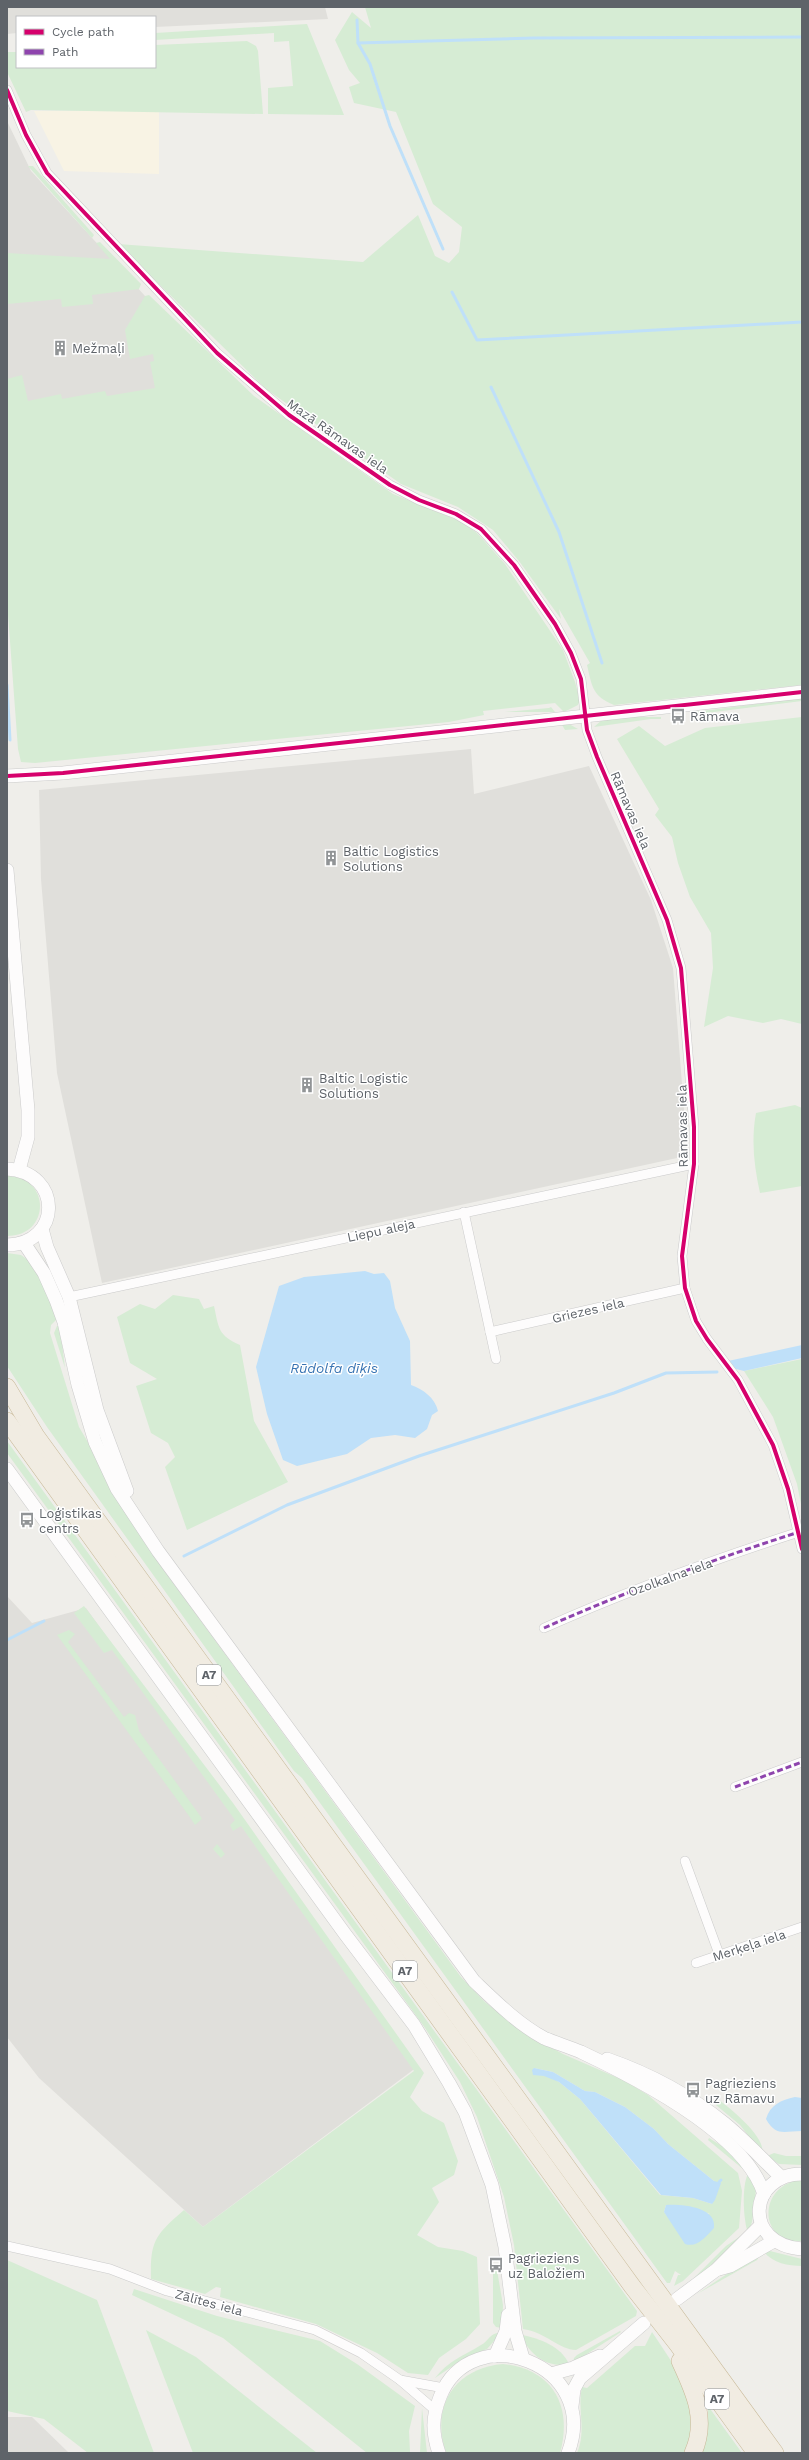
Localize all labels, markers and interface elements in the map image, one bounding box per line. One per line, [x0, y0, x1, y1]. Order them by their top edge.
legend [16, 16, 156, 68]
text: Cycle path [52, 25, 114, 39]
text: Path [52, 45, 78, 59]
building icon: Mežmaļi [51, 339, 69, 357]
place label: Mežmaļi [72, 341, 125, 357]
street label: Mazā Rāmavas iela [284, 396, 392, 477]
bus stop icon: Rāmava [669, 707, 687, 725]
place label: Rāmava [690, 709, 740, 724]
street label: Rāmavas iela [607, 769, 654, 852]
place label: Baltic Logistics Solutions [343, 844, 439, 874]
building icon: Baltic Logistics Solutions [322, 849, 340, 867]
place label: Baltic Logistic Solutions [319, 1071, 408, 1101]
building icon: Baltic Logistic Solutions [298, 1076, 316, 1094]
street label: Rāmavas iela [674, 1084, 691, 1168]
street label: Liepu aleja [346, 1216, 417, 1245]
street label: Griezes iela [551, 1295, 626, 1326]
water label: Rūdolfa dīķis [290, 1360, 378, 1377]
place label: Loģistikas centrs [39, 1506, 102, 1536]
bus stop icon: Loģistikas centrs [18, 1511, 36, 1529]
street label: Ozolkalna iela [626, 1555, 715, 1600]
road number: A7 [197, 1665, 221, 1685]
street label: Merķeļa iela [711, 1926, 789, 1965]
road number: A7 [393, 1961, 417, 1981]
place label: Pagrieziens uz Rāmavu [705, 2076, 776, 2106]
bus stop icon: Pagrieziens uz Rāmavu [684, 2081, 702, 2099]
place label: Pagrieziens uz Baložiem [508, 2251, 585, 2281]
bus stop icon: Pagrieziens uz Baložiem [487, 2256, 505, 2274]
street label: Zālītes iela [173, 2286, 245, 2319]
road number: A7 [705, 2389, 729, 2409]

